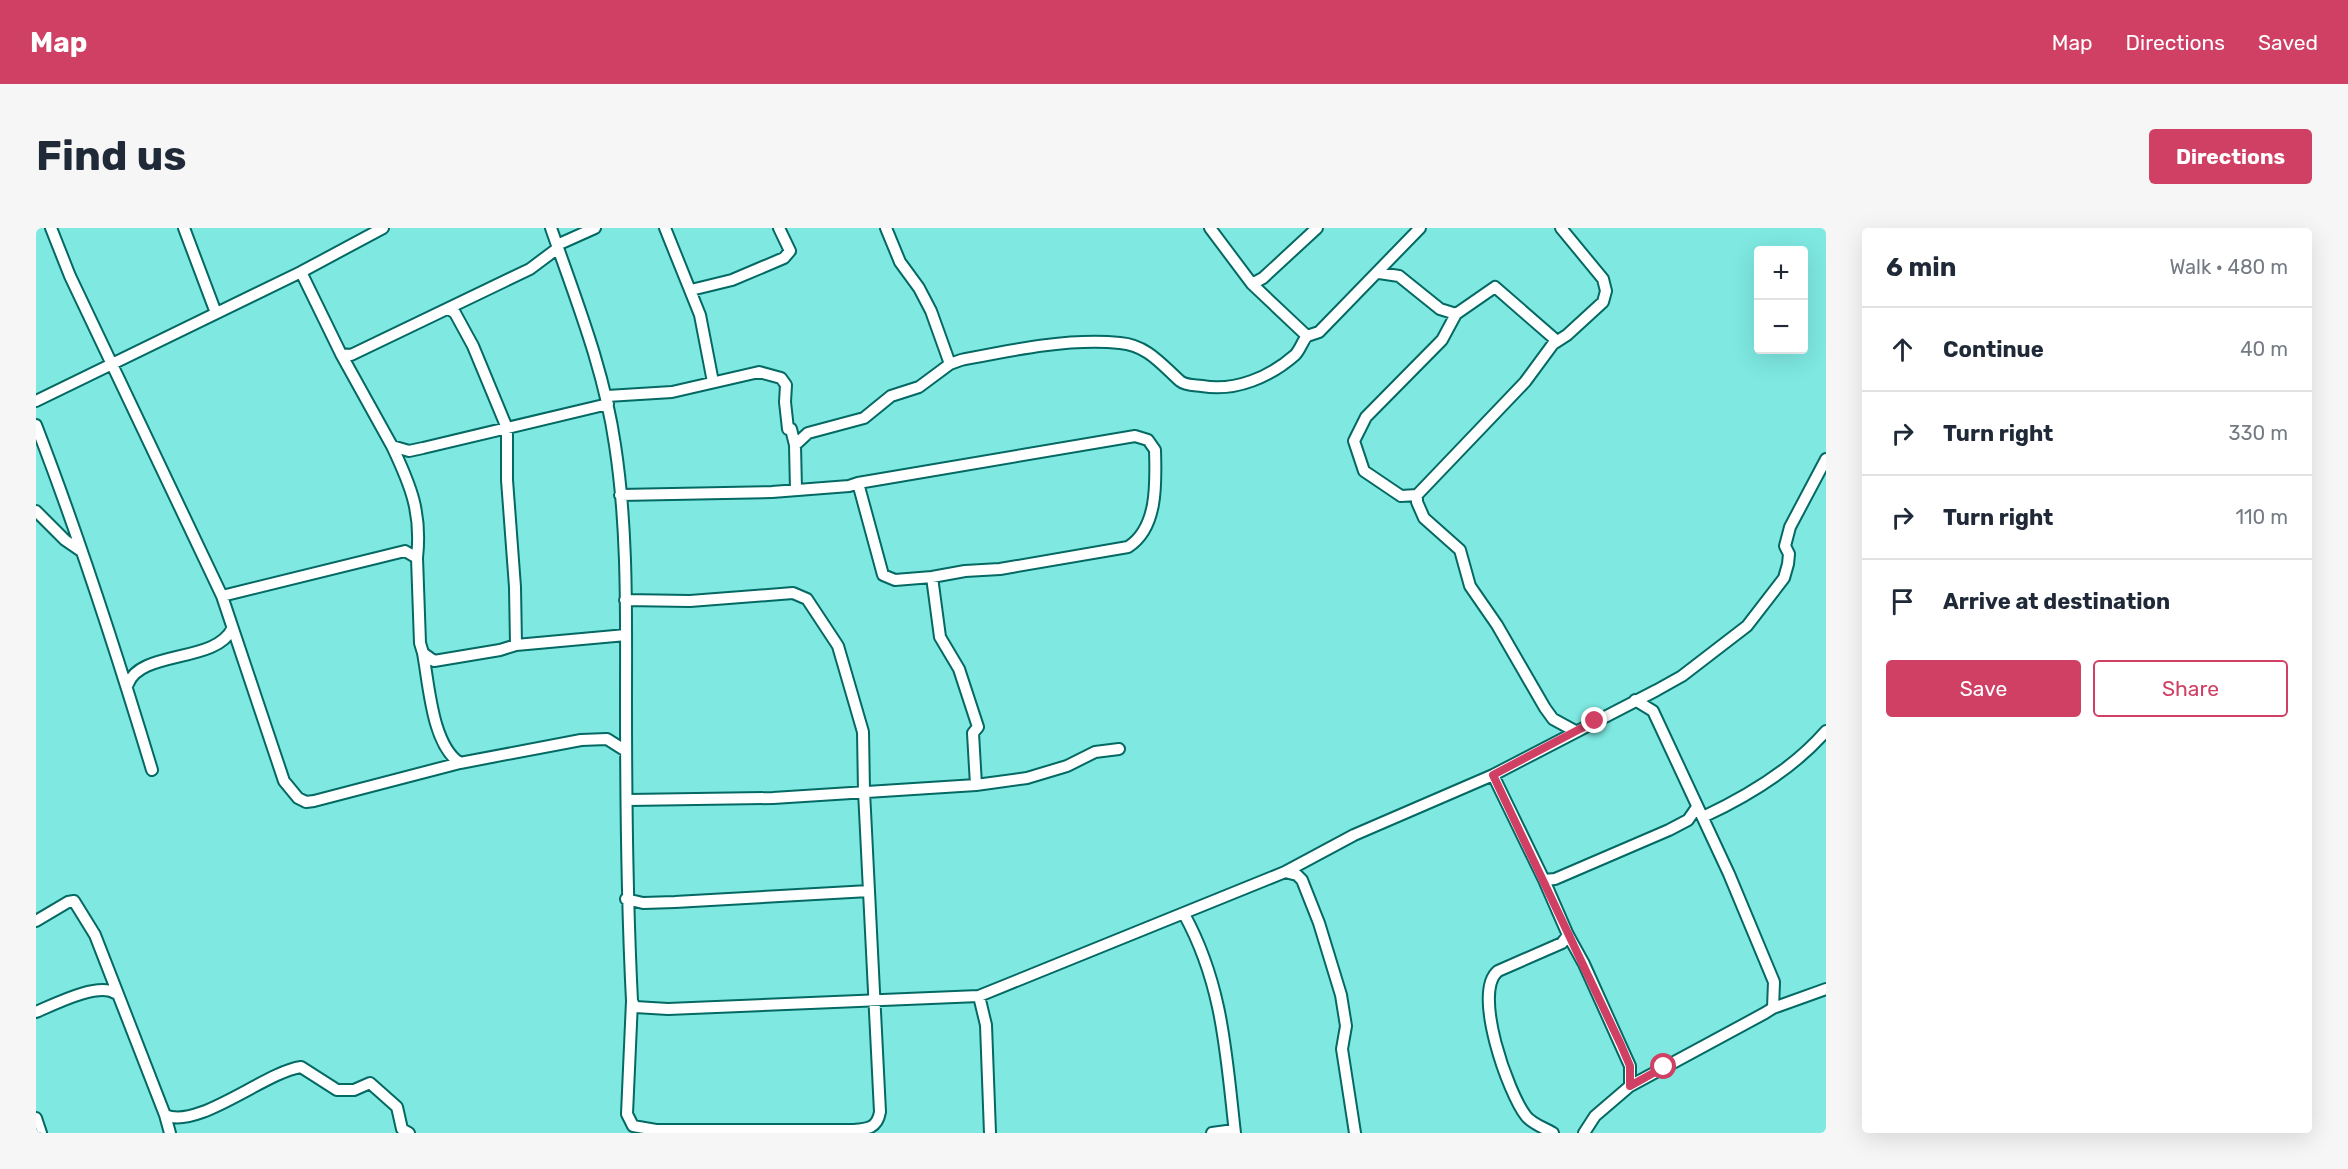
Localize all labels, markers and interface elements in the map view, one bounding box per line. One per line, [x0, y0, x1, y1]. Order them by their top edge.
text: Map [30, 26, 87, 59]
text: Map [2052, 30, 2093, 55]
text: Directions [2126, 30, 2225, 55]
text: Saved [2258, 30, 2318, 55]
button: Directions [2149, 129, 2312, 184]
text: Find us [36, 131, 187, 181]
map controls [1754, 246, 1808, 354]
button: + [1754, 246, 1808, 300]
text: 6 min [1886, 252, 1956, 283]
text: Walk · 480 m [2169, 255, 2288, 279]
button: − [1754, 300, 1808, 354]
icon: ahead [1886, 333, 1919, 366]
text: Continue [1943, 336, 2044, 363]
text: 40 m [2240, 337, 2288, 361]
icon: right [1886, 417, 1919, 450]
text: Turn right [1943, 420, 2053, 447]
text: 330 m [2229, 421, 2288, 445]
icon: right [1886, 501, 1919, 534]
text: Turn right [1943, 504, 2053, 531]
text: 110 m [2236, 505, 2288, 529]
icon: arrive [1886, 585, 1919, 618]
text: Arrive at destination [1943, 588, 2170, 615]
button: Save [1886, 660, 2081, 717]
button: Share [2093, 660, 2288, 717]
route end [1581, 707, 1607, 733]
route start [1650, 1053, 1676, 1079]

